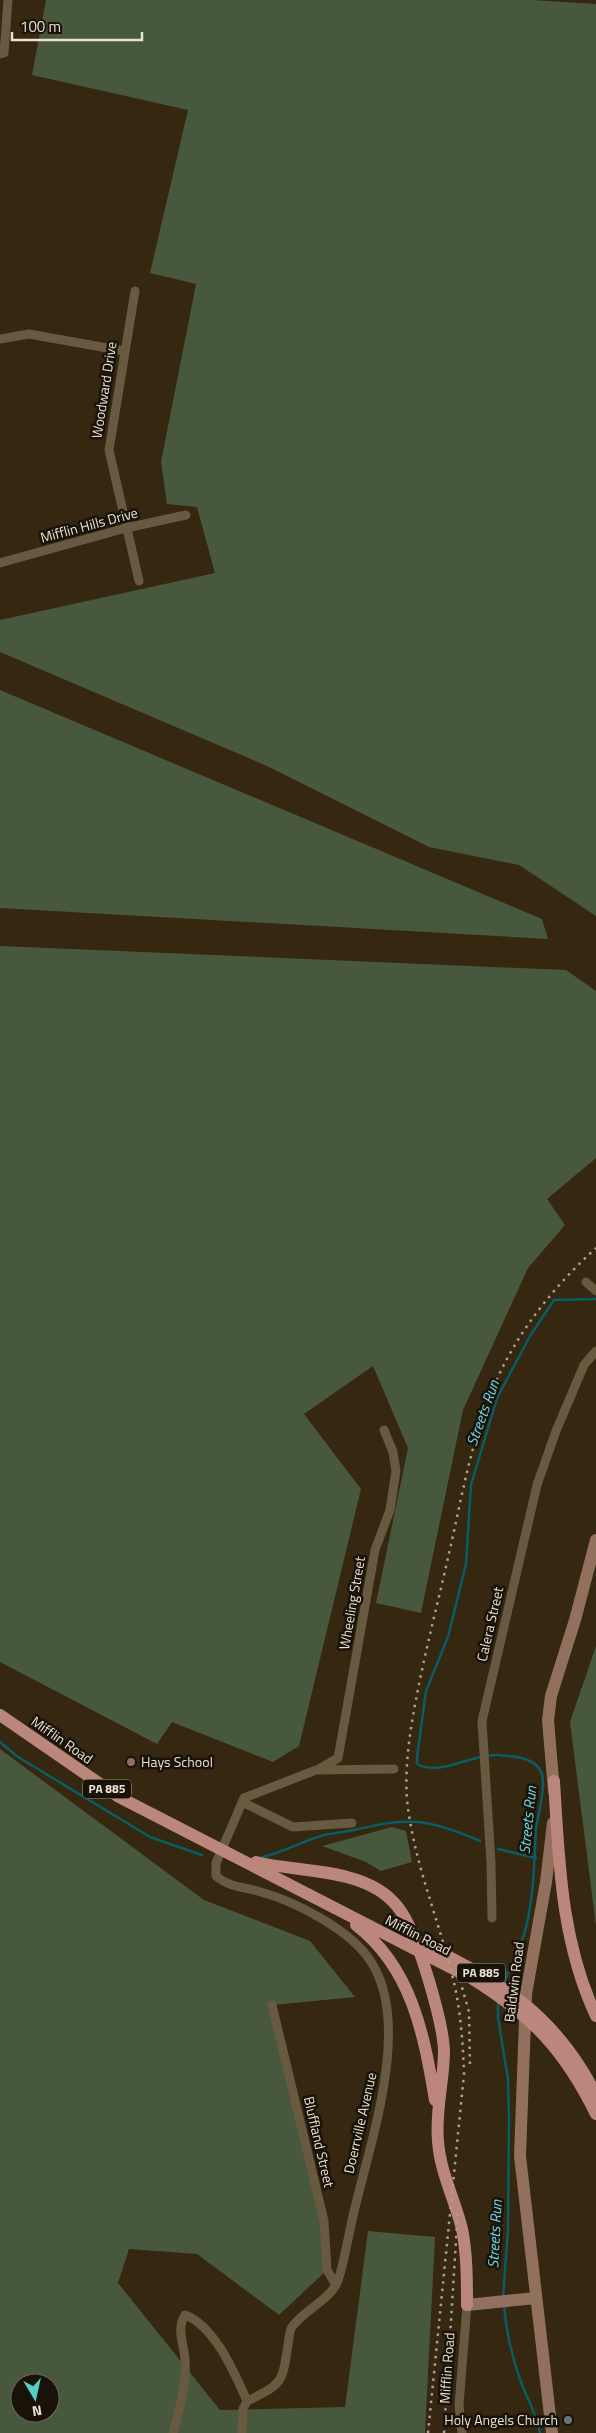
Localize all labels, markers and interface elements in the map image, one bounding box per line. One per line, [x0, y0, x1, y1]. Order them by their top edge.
scale bar [12, 10, 142, 42]
text: 100 m [20, 15, 61, 38]
street label: Woodward Drive [85, 340, 122, 440]
street label: Mifflin Hills Drive [38, 501, 140, 548]
water label: Streets Run [460, 1376, 505, 1449]
street label: Wheeling Street [333, 1555, 370, 1651]
street label: Calera Street [471, 1584, 508, 1663]
street label: Mifflin Road [27, 1711, 98, 1769]
place label: Hays School [141, 1751, 213, 1772]
marker: Hays School [125, 1756, 137, 1768]
road number: PA 885 [83, 1780, 131, 1798]
water label: Streets Run [512, 1784, 543, 1855]
street label: Mifflin Road [382, 1909, 455, 1960]
street label: Baldwin Road [498, 1941, 529, 2023]
road number: PA 885 [457, 1964, 505, 1982]
street label: Doerrville Avenue [338, 2070, 381, 2176]
street label: Bluffland Street [299, 2094, 340, 2190]
water label: Streets Run [481, 2199, 508, 2269]
street label: Mifflin Road [434, 2332, 459, 2404]
north arrow [10, 2373, 60, 2423]
text: N [31, 2400, 44, 2422]
place label: Holy Angels Church [444, 2409, 558, 2430]
marker: Holy Angels Church [562, 2414, 574, 2426]

